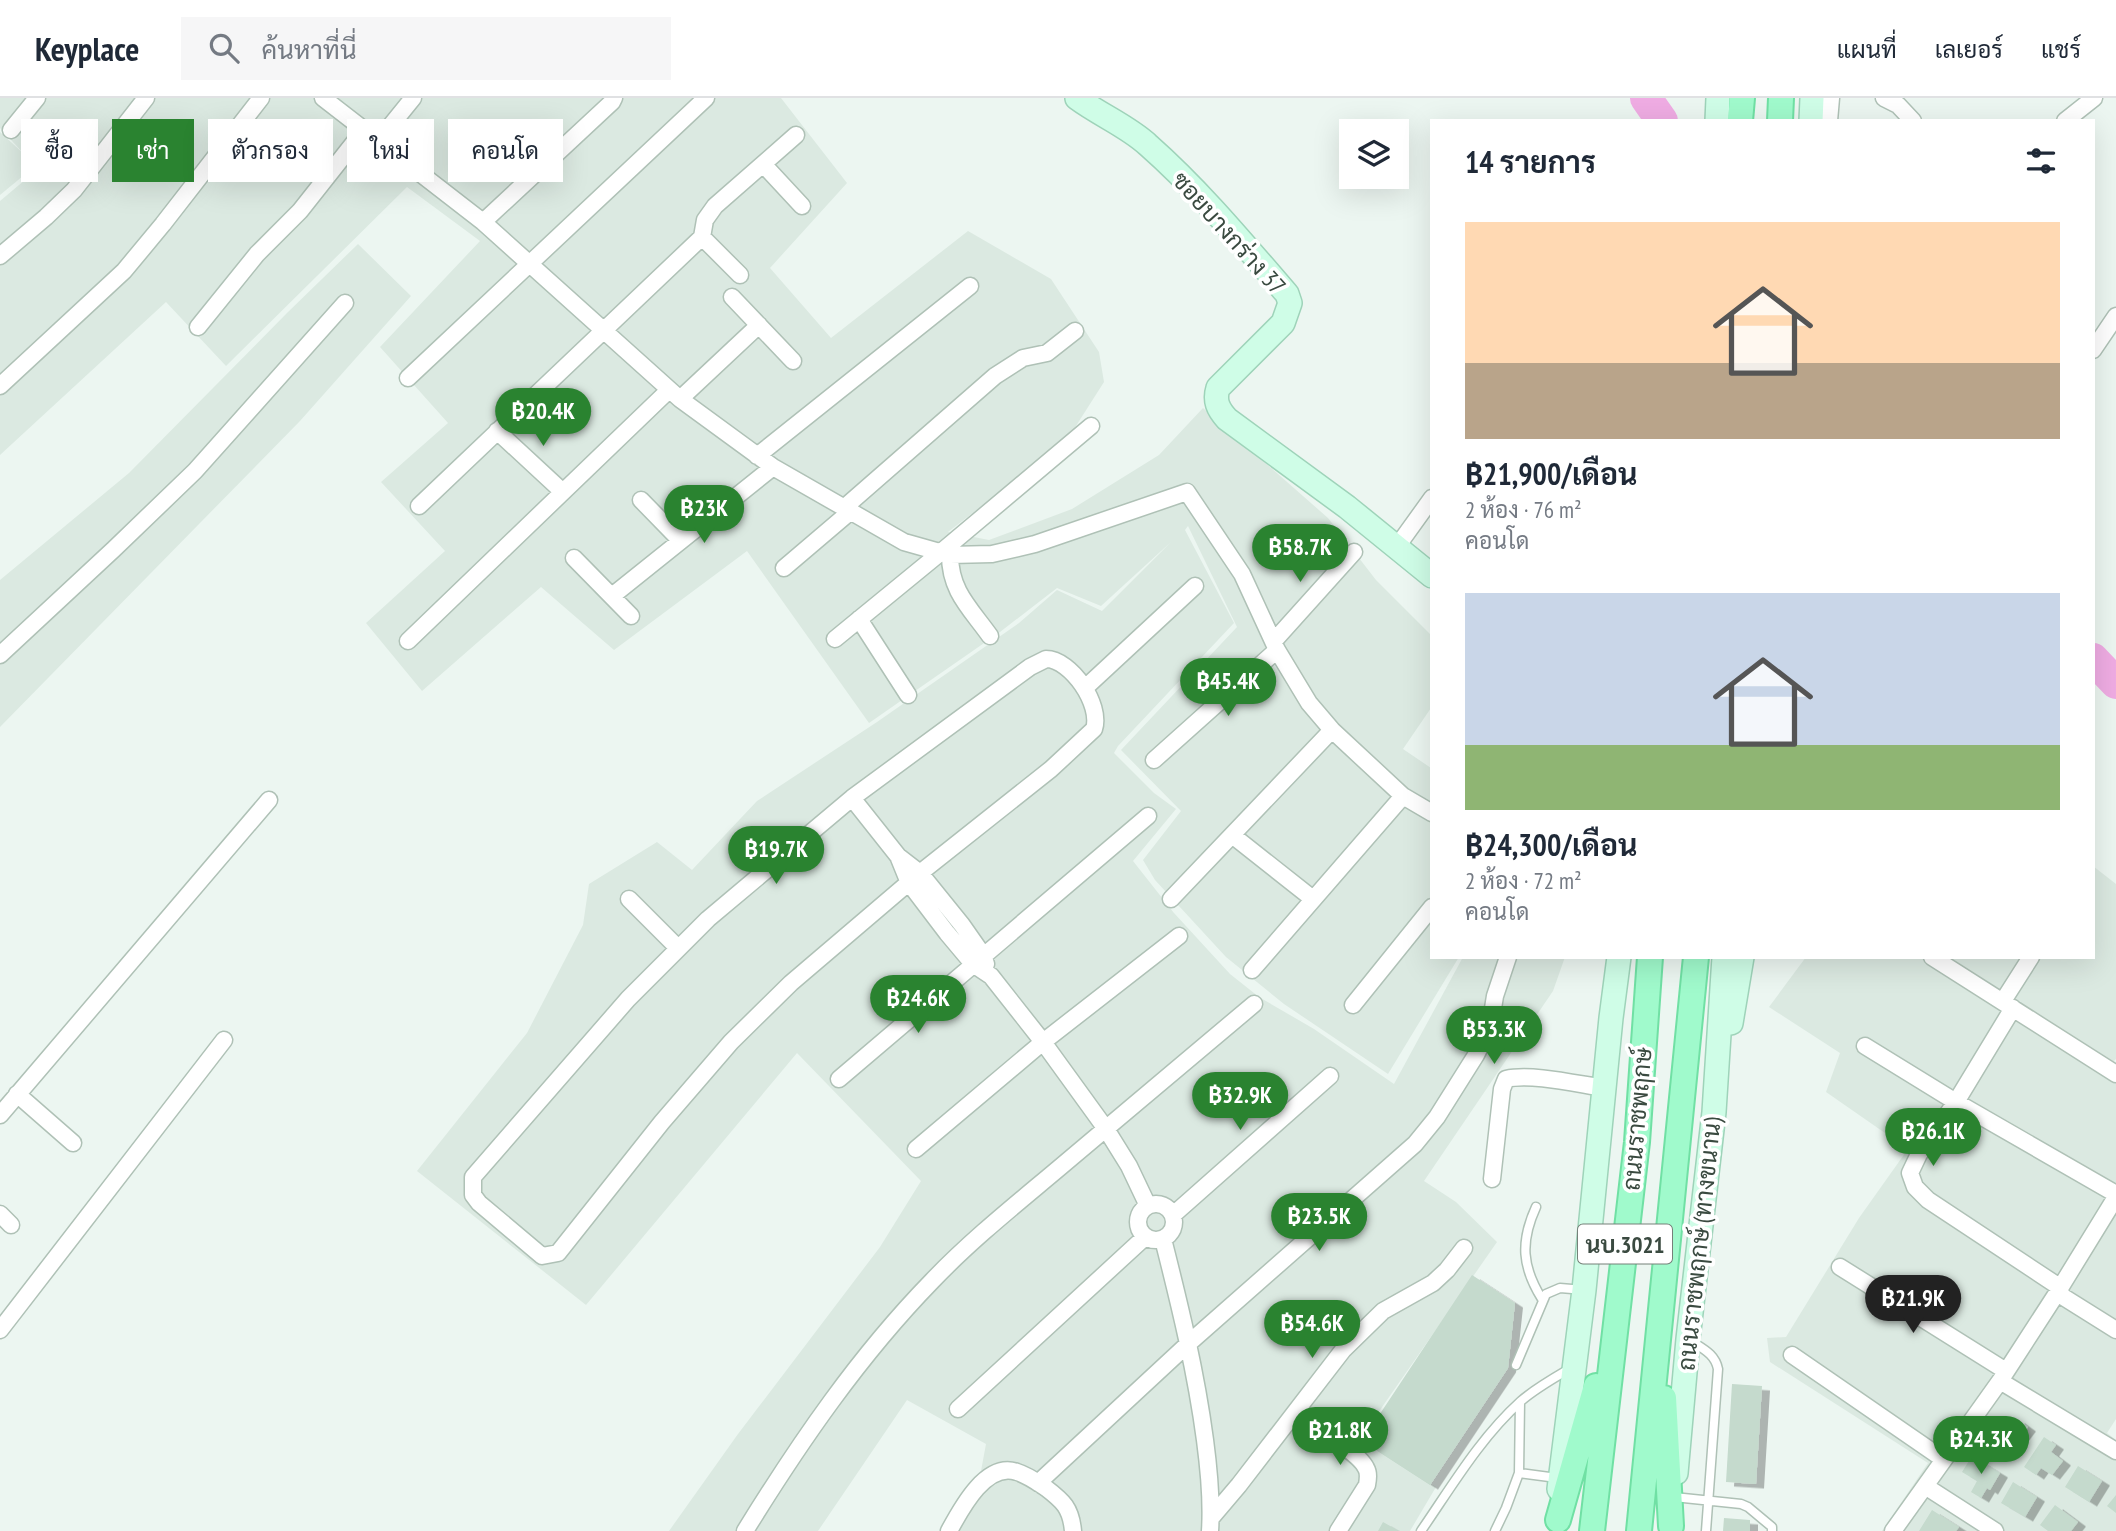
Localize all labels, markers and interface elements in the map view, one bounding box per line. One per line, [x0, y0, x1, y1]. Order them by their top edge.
search box [181, 17, 671, 80]
text: Keyplace [35, 27, 139, 70]
icon: search [205, 29, 243, 67]
text: ค้นหาที่นี่ [261, 33, 356, 66]
text: แผนที่ [1837, 34, 1897, 65]
text: เลเยอร์ [1935, 34, 2003, 65]
text: แชร์ [2041, 34, 2081, 65]
chip: ซื้อ [21, 119, 98, 182]
chip: เช่า [112, 119, 194, 182]
chip: ตัวกรอง [208, 119, 333, 182]
chip: ใหม่ [347, 119, 434, 182]
chip: คอนโด [448, 119, 563, 182]
map controls [1339, 119, 1409, 189]
button: layers [1339, 119, 1409, 189]
text: 14 รายการ [1465, 142, 1596, 181]
icon: filters [2022, 142, 2060, 180]
street label: ซอยบางกร่าง 37 [1166, 165, 1292, 301]
icon: home [1700, 268, 1826, 394]
pin: ฿20.4K [486, 388, 600, 448]
text: ฿20.4K [511, 396, 575, 425]
text: ฿21,900/เดือน [1465, 454, 1637, 493]
pin: ฿23K [663, 486, 745, 545]
text: ฿23K [680, 493, 728, 522]
text: 2 ห้อง · 76 m² [1465, 495, 1582, 524]
pin: ฿58.7K [1243, 524, 1357, 584]
text: คอนโด [1465, 526, 1529, 555]
text: ฿58.7K [1268, 532, 1332, 561]
icon: home [1700, 639, 1826, 765]
pin: ฿45.4K [1171, 658, 1285, 718]
text: ฿45.4K [1196, 666, 1260, 695]
text: ฿24,300/เดือน [1465, 825, 1637, 864]
pin: ฿19.7K [719, 826, 833, 886]
text: ฿19.7K [744, 834, 808, 863]
text: 2 ห้อง · 72 m² [1465, 866, 1582, 895]
text: คอนโด [1465, 897, 1529, 926]
pin: ฿24.6K [861, 976, 975, 1035]
text: ฿24.6K [886, 983, 950, 1012]
pin: ฿53.3K [1437, 1006, 1551, 1066]
text: ฿53.3K [1462, 1014, 1526, 1043]
street label: ถนนราชพฤกษ์ [1615, 1045, 1659, 1192]
pin: ฿32.9K [1183, 1072, 1297, 1132]
text: ฿32.9K [1208, 1080, 1272, 1109]
pin: ฿26.1K [1876, 1108, 1990, 1168]
street label: ถนนราชพฤกษ์ (ทางขนาน) [1670, 1115, 1728, 1372]
text: ฿26.1K [1901, 1116, 1965, 1145]
pin: ฿23.5K [1262, 1194, 1376, 1253]
text: ฿23.5K [1287, 1201, 1351, 1230]
road number: นบ.3021 [1578, 1224, 1672, 1264]
pin: ฿21.9K [1856, 1276, 1970, 1335]
text: ฿21.9K [1881, 1283, 1945, 1312]
pin: ฿54.6K [1255, 1300, 1369, 1360]
text: ฿54.6K [1280, 1308, 1344, 1337]
pin: ฿21.8K [1283, 1408, 1397, 1467]
text: ฿21.8K [1308, 1415, 1372, 1444]
pin: ฿24.3K [1924, 1416, 2038, 1476]
text: ฿24.3K [1949, 1424, 2013, 1453]

